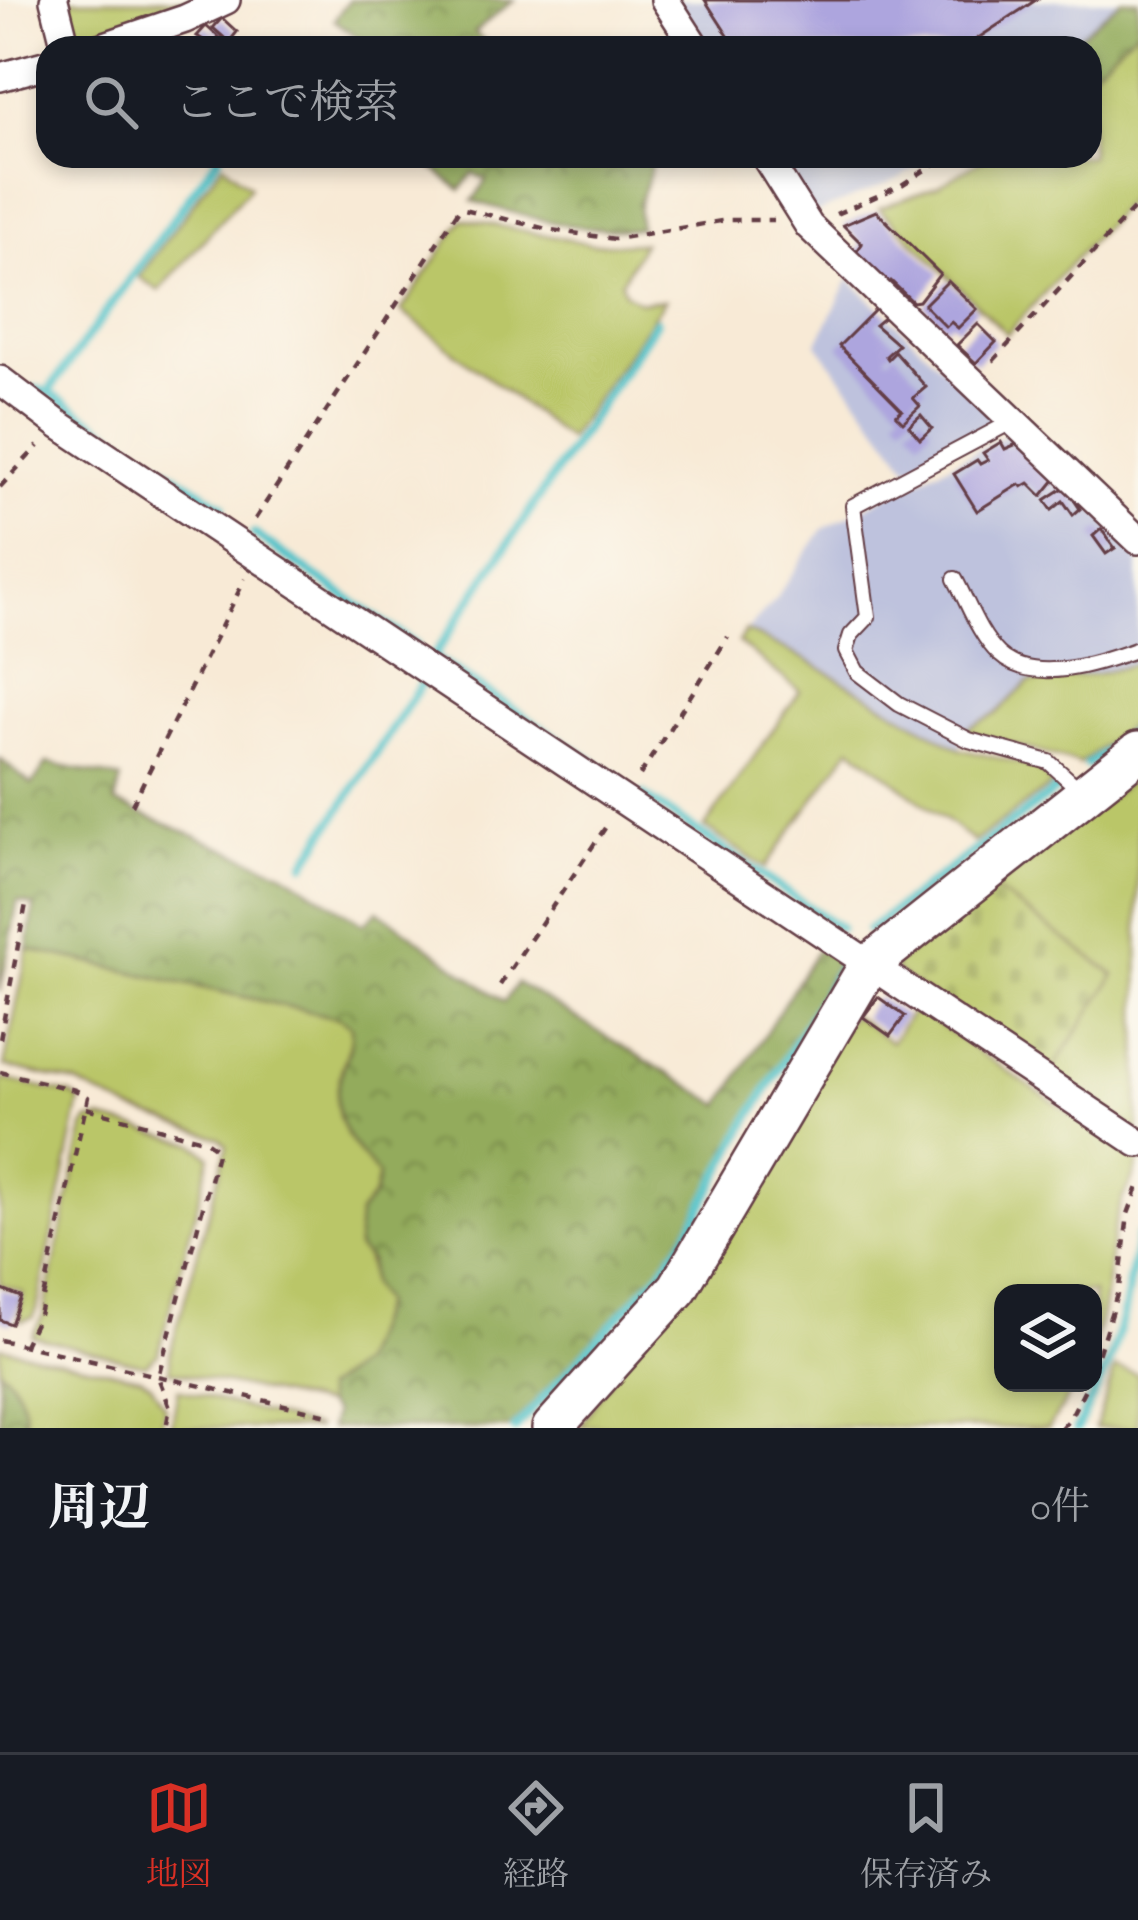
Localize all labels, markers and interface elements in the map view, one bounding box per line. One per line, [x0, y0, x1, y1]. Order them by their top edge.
search box [36, 36, 1102, 168]
icon: search [78, 69, 144, 135]
text: ここで検索 [174, 74, 399, 139]
map controls [994, 1284, 1102, 1392]
button: layers [994, 1284, 1102, 1392]
text: 周辺 [48, 1475, 150, 1548]
text: 0件 [1030, 1482, 1090, 1538]
tab: 地図 [146, 1775, 212, 1901]
tab: 経路 [503, 1775, 569, 1901]
tab: 保存済み [860, 1775, 992, 1901]

